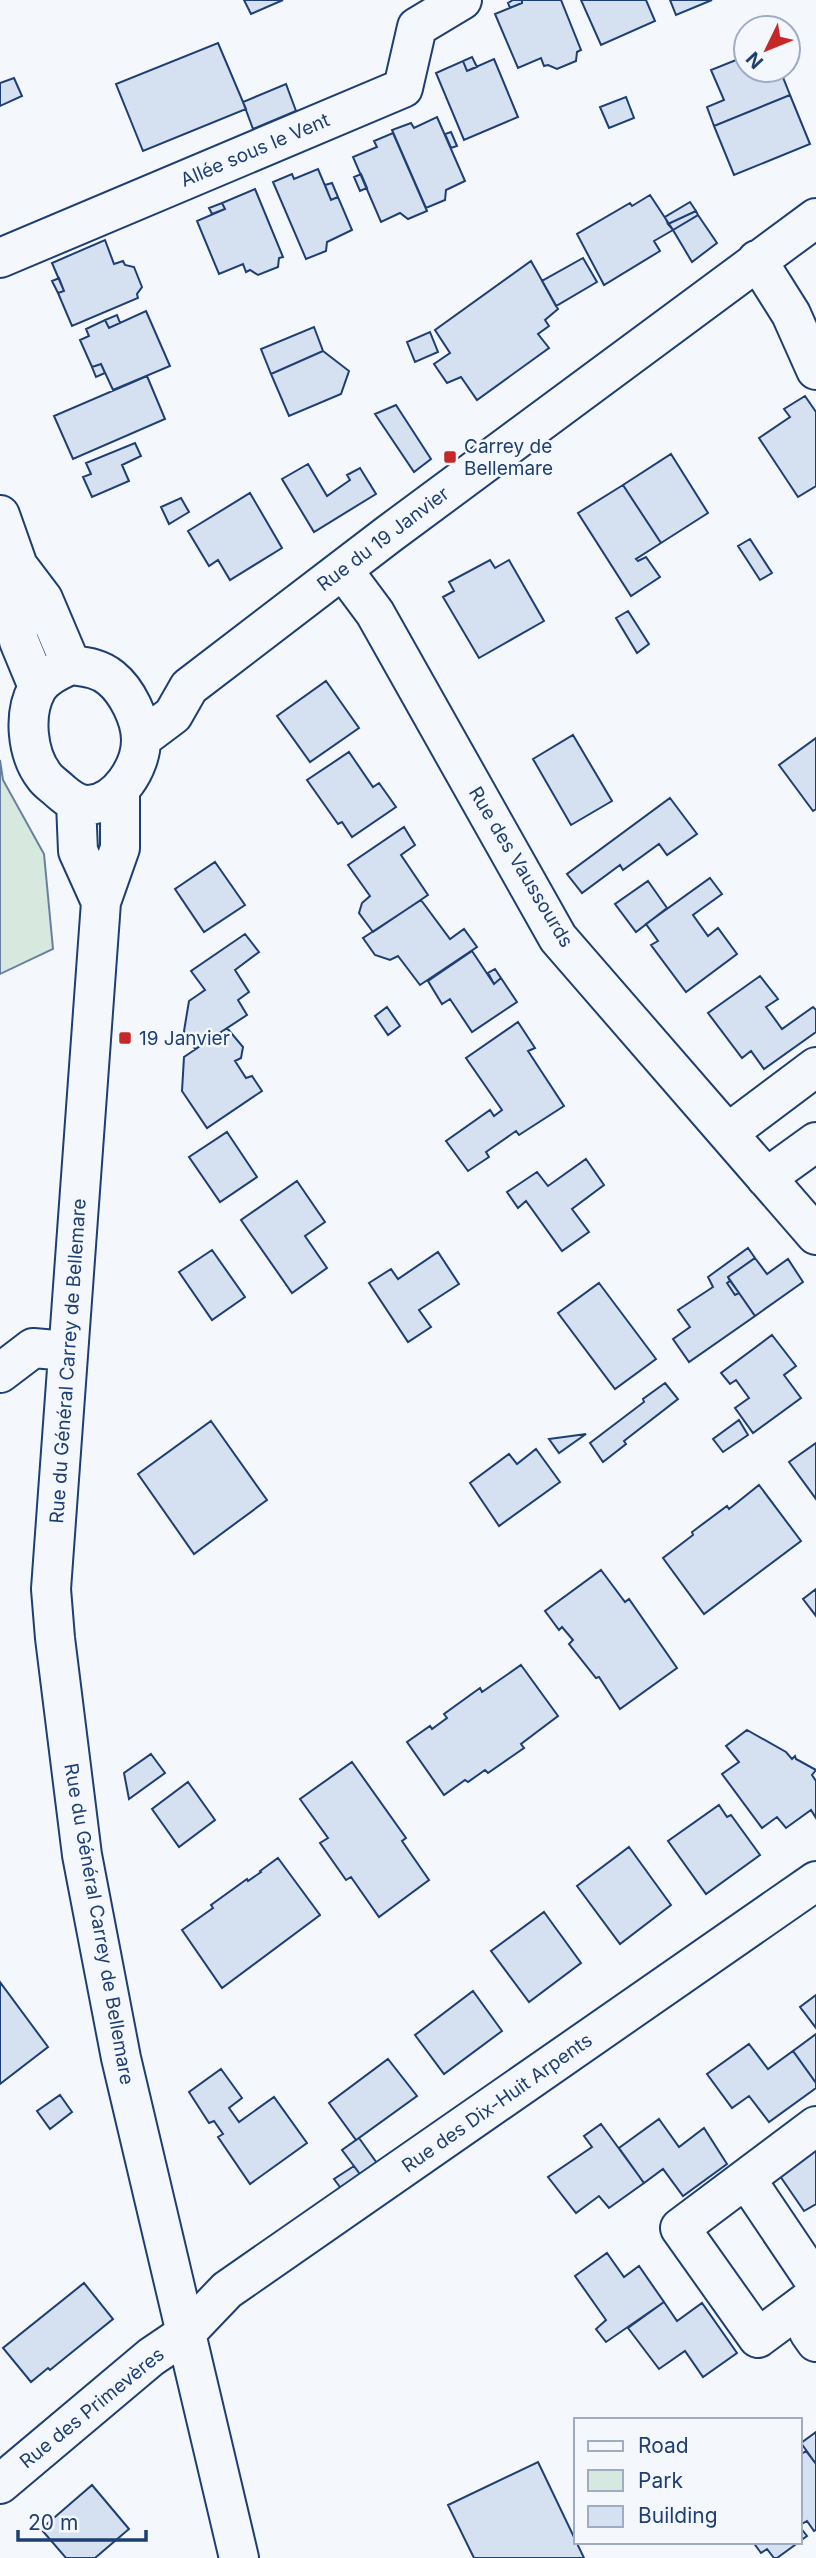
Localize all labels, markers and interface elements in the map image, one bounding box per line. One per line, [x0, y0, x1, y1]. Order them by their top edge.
north arrow [732, 14, 802, 84]
text: N [742, 47, 768, 73]
street label: Allée sous le Vent [177, 108, 333, 192]
place label: Carrey de Bellemare [464, 435, 553, 480]
marker: Carrey de Bellemare [442, 449, 458, 465]
street label: Rue du 19 Janvier [313, 482, 453, 596]
street label: Rue des Vaussourds [464, 783, 578, 951]
place label: 19 Janvier [139, 1027, 230, 1050]
marker: 19 Janvier [117, 1030, 133, 1046]
street label: Rue du Général Carrey de Bellemare [45, 1198, 91, 1524]
street label: Rue du Général Carrey de Bellemare [59, 1761, 139, 2087]
street label: Rue des Dix-Huit Arpents [397, 2028, 597, 2178]
street label: Rue des Primevères [15, 2343, 169, 2473]
legend [574, 2418, 802, 2544]
text: Road [638, 2433, 689, 2458]
text: Park [638, 2468, 683, 2493]
scale bar [18, 2498, 145, 2542]
text: Building [638, 2503, 718, 2528]
text: 20 m [28, 2510, 78, 2535]

